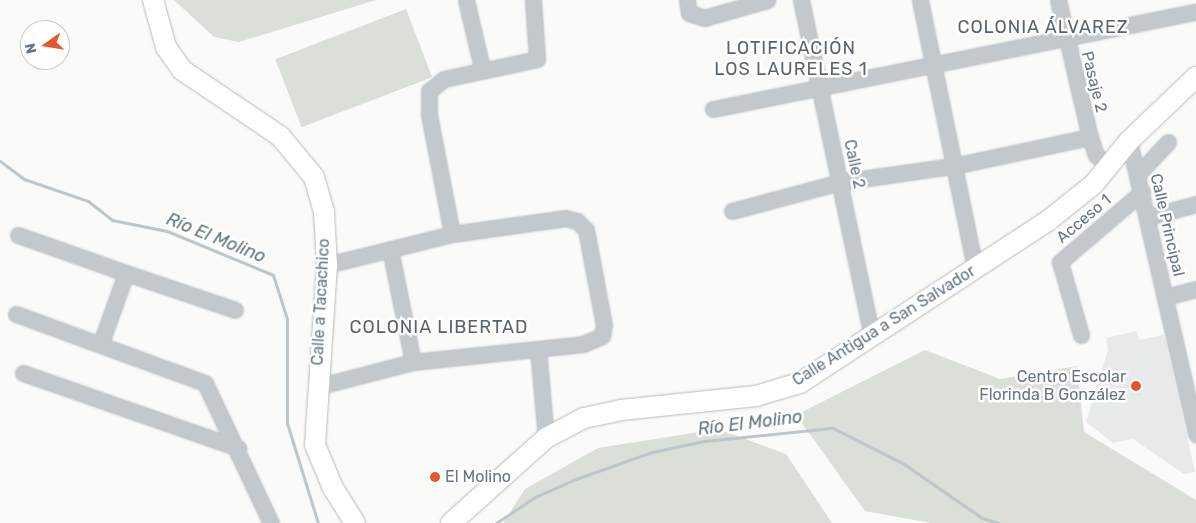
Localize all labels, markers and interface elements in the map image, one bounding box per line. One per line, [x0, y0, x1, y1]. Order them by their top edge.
district label: COLONIA ÁLVAREZ [955, 16, 1131, 38]
north arrow [20, 20, 70, 70]
district label: LOTIFICACIÓN LOS LAURELES 1 [713, 38, 869, 80]
text: N [21, 41, 40, 55]
street label: Pasaje 2 [1077, 49, 1111, 115]
street label: Calle 2 [839, 138, 869, 190]
street label: Calle Principal [1146, 172, 1188, 278]
street label: Acceso 1 [1053, 191, 1115, 247]
water label: Río El Molino [163, 208, 269, 268]
street label: Calle a Tacachico [308, 238, 334, 366]
street label: Calle Antigua a San Salvador [789, 262, 979, 390]
district label: COLONIA LIBERTAD [347, 316, 531, 338]
place label: Centro Escolar Florinda B González [979, 367, 1126, 405]
marker: Centro Escolar Florinda B González [1130, 380, 1142, 392]
water label: Río El Molino [696, 406, 804, 440]
place label: El Molino [445, 467, 511, 487]
marker: El Molino [429, 471, 441, 483]

